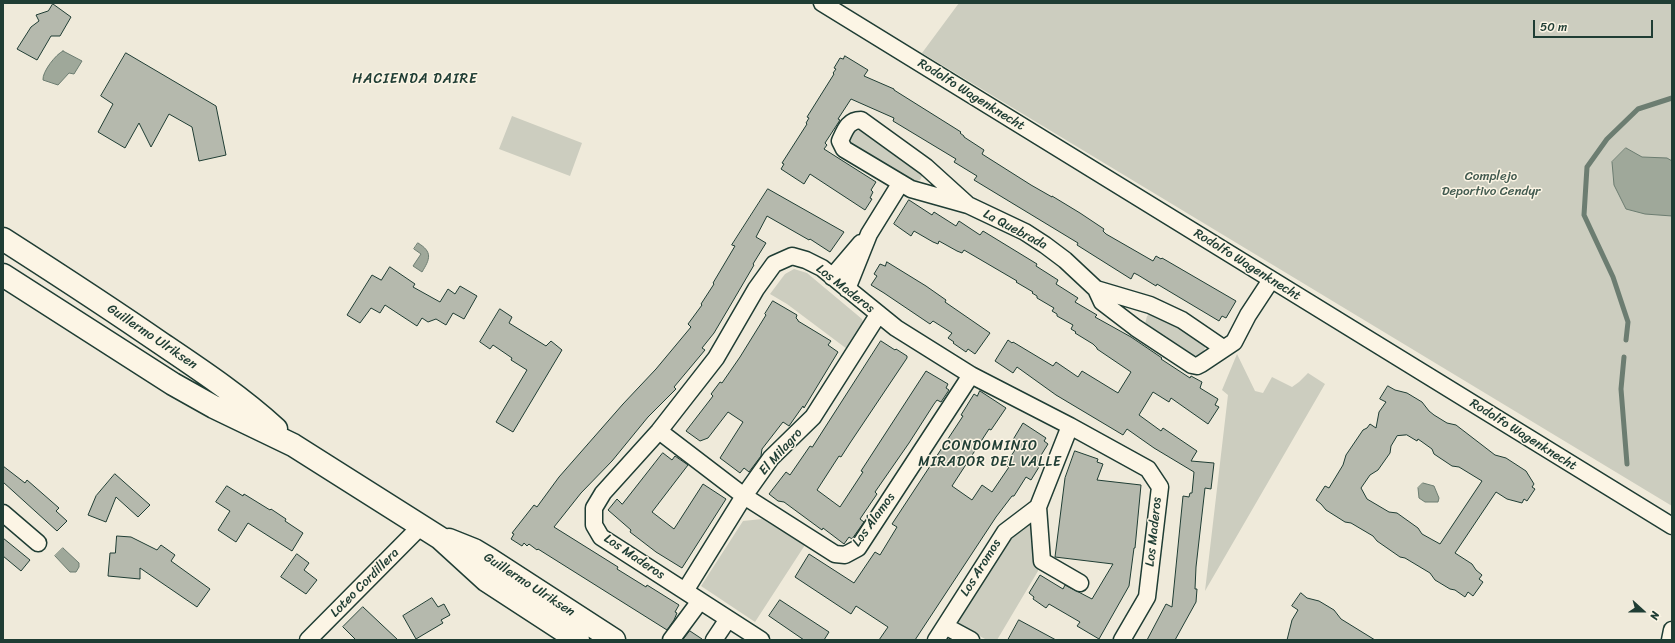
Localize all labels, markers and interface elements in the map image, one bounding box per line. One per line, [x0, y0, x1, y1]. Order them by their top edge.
scale bar [1535, 12, 1655, 38]
text: 50 m [1540, 16, 1567, 38]
street label: Rodolfo Wagenknecht [915, 56, 1027, 134]
district label: HACIENDA DAIRE [353, 71, 477, 87]
park label: Complejo Deportivo Cendyr [1442, 169, 1540, 200]
street label: La Quebrada [980, 207, 1050, 253]
street label: Rodolfo Wagenknecht [1191, 226, 1303, 304]
street label: Los Maderos [813, 261, 877, 317]
street label: Guillermo Ulriksen [104, 301, 200, 373]
street label: Rodolfo Wagenknecht [1467, 396, 1579, 474]
street label: El Milagro [756, 426, 806, 478]
district label: CONDOMINIO MIRADOR DEL VALLE [918, 438, 1062, 470]
street label: Los Álamos [849, 490, 899, 550]
street label: Los Maderos [1143, 497, 1165, 567]
street label: Los Maderos [601, 531, 667, 583]
street label: Los Aromos [957, 537, 1005, 599]
street label: Loteo Cordillera [327, 545, 403, 621]
street label: Guillermo Ulriksen [481, 550, 577, 620]
north arrow [1623, 591, 1663, 631]
text: N [1644, 609, 1665, 622]

